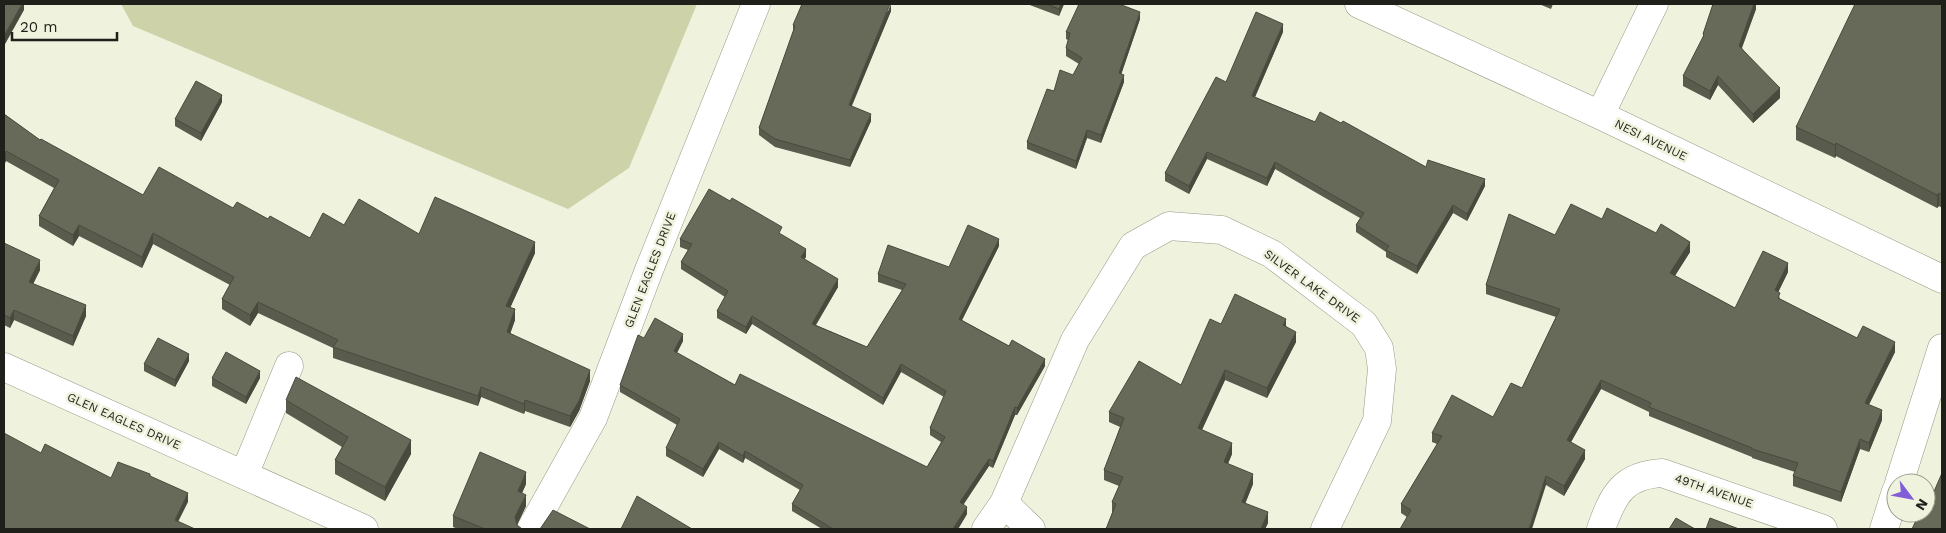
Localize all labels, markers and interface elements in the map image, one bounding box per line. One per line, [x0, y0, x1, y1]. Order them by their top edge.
scale bar [12, 10, 118, 42]
text: 20 m [20, 18, 58, 36]
street label: NESI AVENUE [1612, 116, 1690, 164]
street label: GLEN EAGLES DRIVE [621, 210, 679, 330]
street label: SILVER LAKE DRIVE [1261, 247, 1363, 326]
street label: GLEN EAGLES DRIVE [65, 390, 183, 452]
street label: 49TH AVENUE [1673, 471, 1755, 511]
north arrow [1886, 473, 1936, 523]
text: N [1912, 496, 1932, 514]

